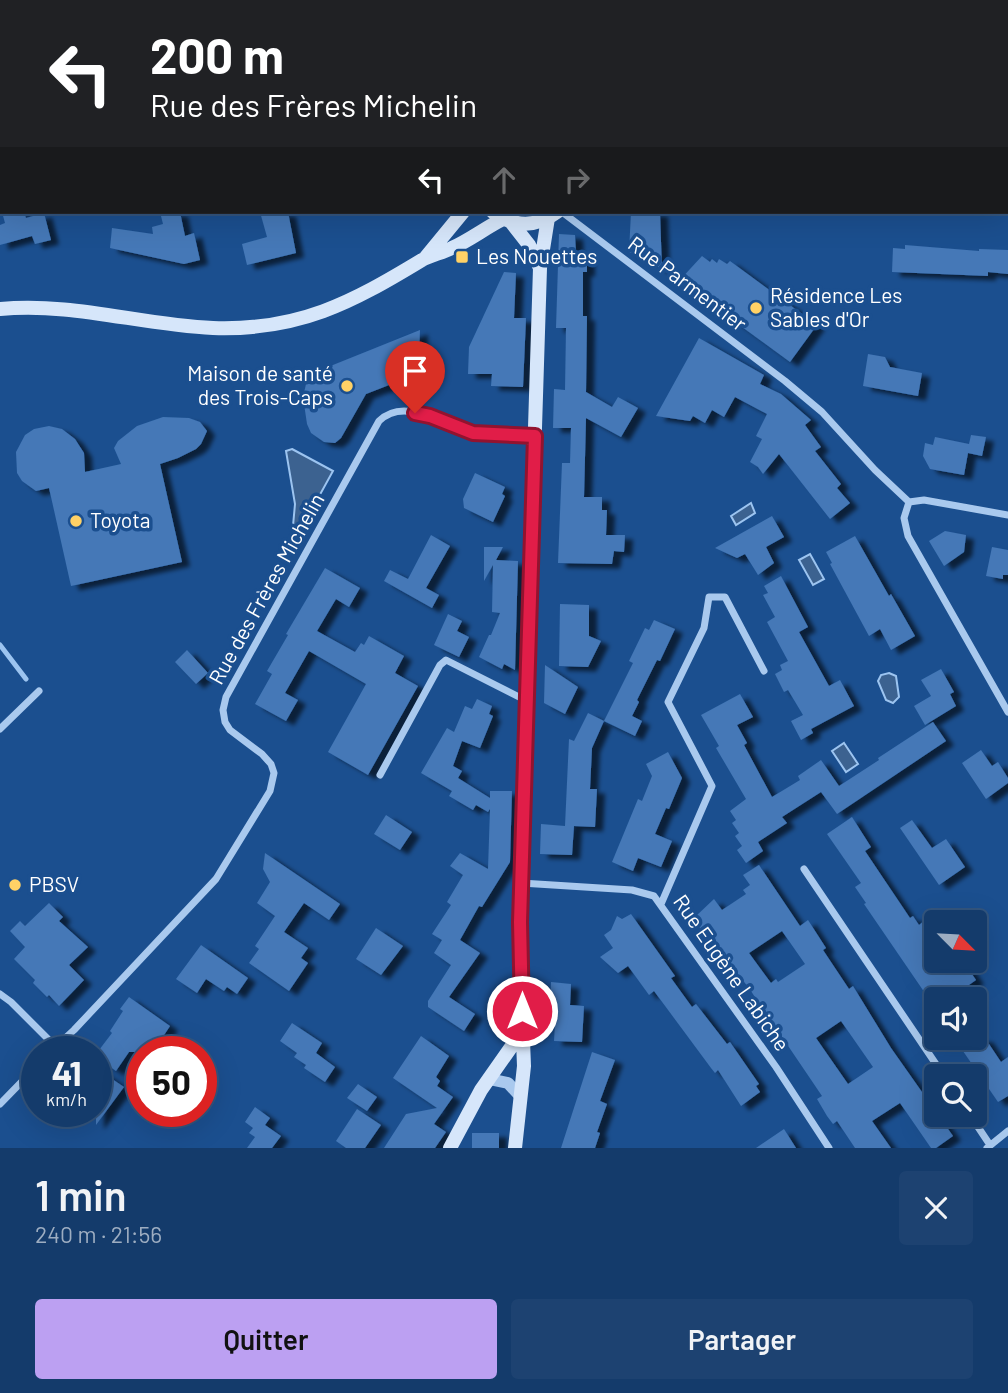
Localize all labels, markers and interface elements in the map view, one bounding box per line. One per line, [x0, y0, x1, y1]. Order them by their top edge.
text: 200 m [150, 25, 284, 84]
icon: left [35, 28, 126, 119]
text: Rue des Frères Michelin [150, 85, 477, 123]
icon: left [412, 161, 450, 199]
icon: ahead [485, 161, 523, 199]
icon: right [558, 161, 596, 199]
street label: Rue Parmentier [624, 230, 752, 336]
place label: Les Nouettes [476, 243, 597, 268]
marker: Les Nouettes [454, 249, 470, 265]
place label: Résidence Les Sables d'Or [770, 282, 902, 331]
marker: Résidence Les Sables d'Or [748, 300, 764, 316]
pin [385, 341, 445, 413]
icon: arrive [396, 352, 434, 390]
place label: Maison de santé des Trois-Caps [187, 360, 333, 409]
marker: Maison de santé des Trois-Caps [339, 378, 355, 394]
street label: Rue des Frères Michelin [203, 488, 329, 688]
place label: Toyota [90, 507, 151, 532]
marker: Toyota [68, 513, 84, 529]
place label: PBSV [29, 871, 79, 896]
marker: PBSV [7, 877, 23, 893]
street label: Rue Eugène Labiche [669, 889, 796, 1055]
north arrow [924, 910, 987, 973]
map controls [924, 910, 987, 1127]
position arrow [485, 974, 559, 1048]
button: sound [924, 987, 987, 1050]
speed limit sign: 50 [126, 1036, 217, 1127]
text: 41 [51, 1051, 82, 1093]
button: search [924, 1064, 987, 1127]
text: km/h [46, 1088, 87, 1110]
text: 1 min [35, 1169, 127, 1219]
button: close [899, 1171, 973, 1245]
text: 240 m · 21:56 [35, 1220, 162, 1248]
button: Quitter [35, 1299, 497, 1379]
button: Partager [511, 1299, 973, 1379]

